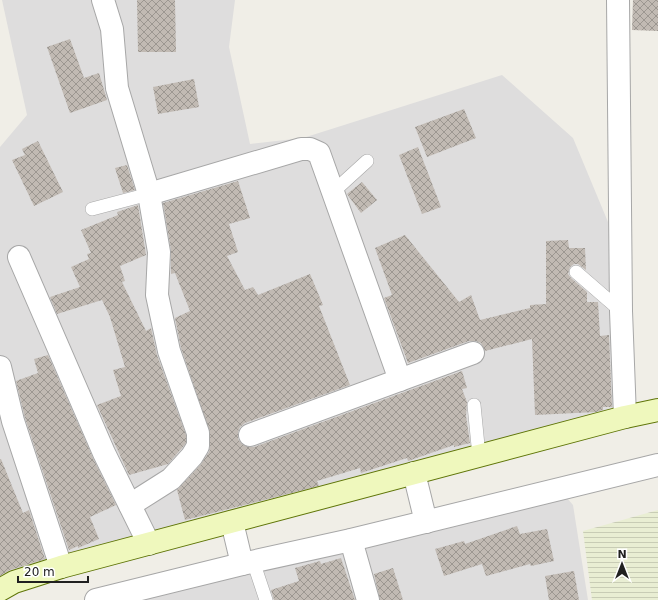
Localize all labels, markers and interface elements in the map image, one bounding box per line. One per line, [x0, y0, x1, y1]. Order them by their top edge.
north arrow [602, 544, 642, 584]
text: N [617, 548, 627, 561]
scale bar [18, 558, 88, 584]
text: 20 m [24, 565, 55, 579]

